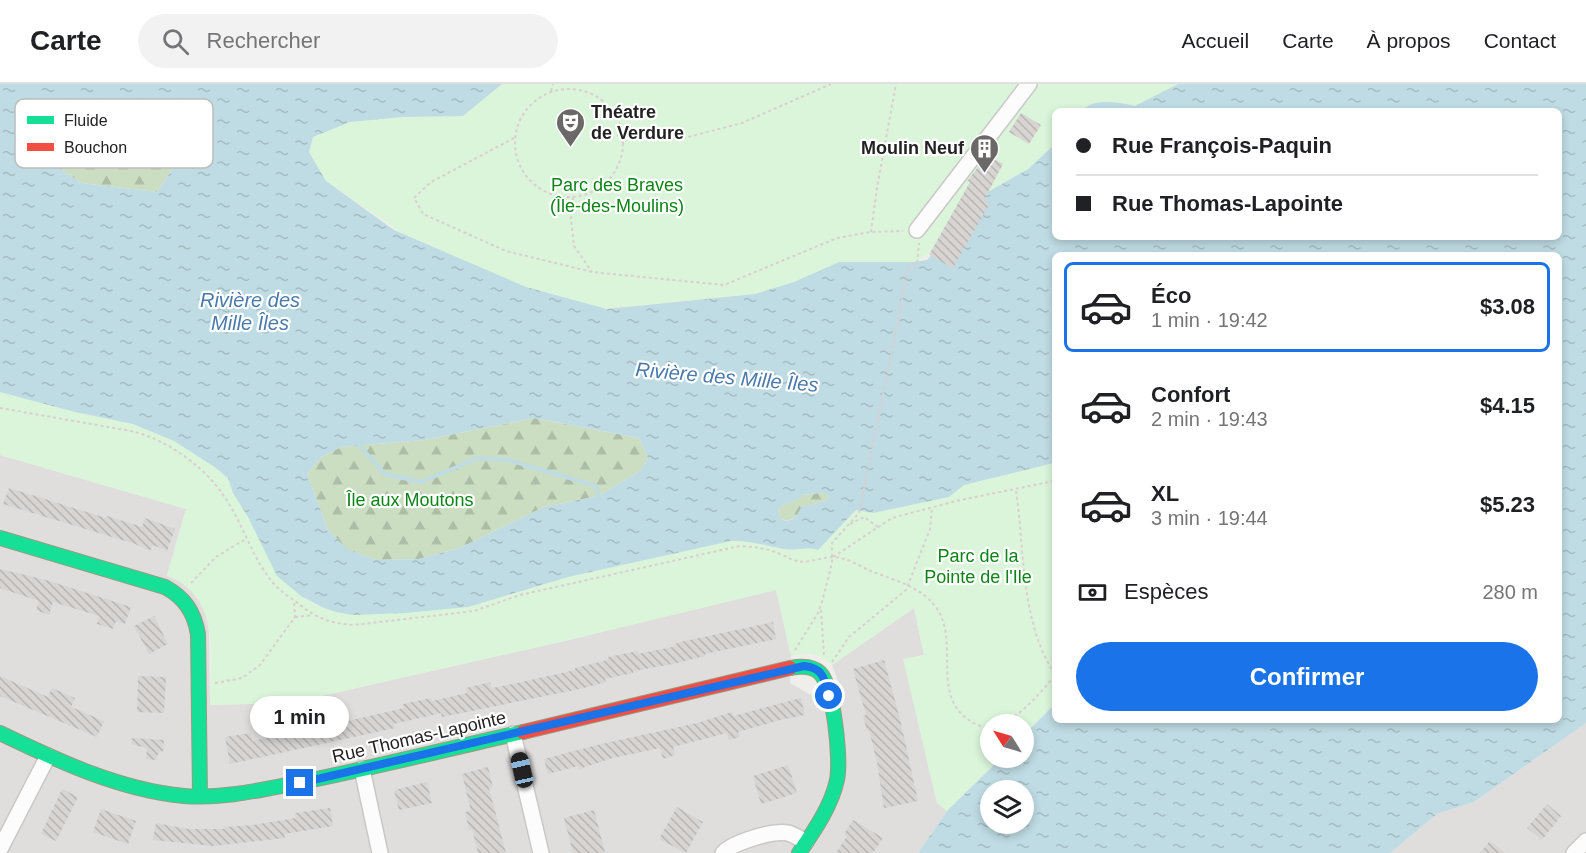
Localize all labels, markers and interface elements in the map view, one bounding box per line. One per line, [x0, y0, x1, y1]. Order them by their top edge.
search box [138, 14, 558, 68]
text: Carte [30, 25, 102, 56]
icon: search [159, 25, 192, 58]
text: Rechercher [207, 28, 320, 53]
text: Accueil [1182, 29, 1249, 52]
text: Carte [1282, 29, 1334, 52]
text: À propos [1367, 29, 1451, 52]
text: Contact [1484, 29, 1556, 52]
legend [15, 99, 213, 168]
place label: Théatre de Verdure [591, 102, 684, 143]
theatre icon: Théatre de Verdure [554, 106, 586, 148]
text: Fluide [64, 112, 108, 129]
building icon: Moulin Neuf [969, 132, 1001, 174]
text: Rue François-Paquin [1112, 133, 1332, 158]
place label: Moulin Neuf [861, 138, 965, 158]
text: Bouchon [64, 139, 127, 156]
park label: Parc des Braves (Île-des-Moulins) [550, 175, 684, 216]
text: Rue Thomas-Lapointe [1112, 191, 1343, 216]
icon: car [1079, 280, 1133, 334]
text: Éco [1151, 283, 1191, 308]
water label: Rivière des Mille Îles [200, 289, 300, 334]
text: $3.08 [1480, 294, 1535, 319]
text: 1 min · 19:42 [1151, 309, 1268, 331]
water label: Rivière des Mille Îles [635, 358, 819, 396]
icon: car [1079, 379, 1133, 433]
text: Confort [1151, 382, 1230, 407]
text: $4.15 [1480, 393, 1535, 418]
text: 2 min · 19:43 [1151, 408, 1268, 430]
icon: car [1079, 478, 1133, 532]
text: XL [1151, 481, 1179, 506]
park label: Île aux Moutons [345, 490, 474, 510]
text: $5.23 [1480, 492, 1535, 517]
text: 3 min · 19:44 [1151, 507, 1268, 529]
park label: Parc de la Pointe de l'Ile [924, 546, 1032, 587]
icon: cash [1076, 576, 1109, 609]
text: Espèces [1124, 579, 1208, 604]
text: 280 m [1482, 581, 1538, 603]
button: Confirmer [1076, 642, 1538, 711]
route start [815, 682, 842, 709]
callout: 1 min [250, 696, 350, 738]
text: 1 min [273, 706, 326, 728]
street label: Rue Thomas-Lapointe [330, 707, 508, 767]
north arrow [980, 714, 1034, 768]
map controls [980, 714, 1034, 834]
car [509, 750, 535, 790]
route end [286, 769, 313, 796]
button: layers [980, 780, 1034, 834]

